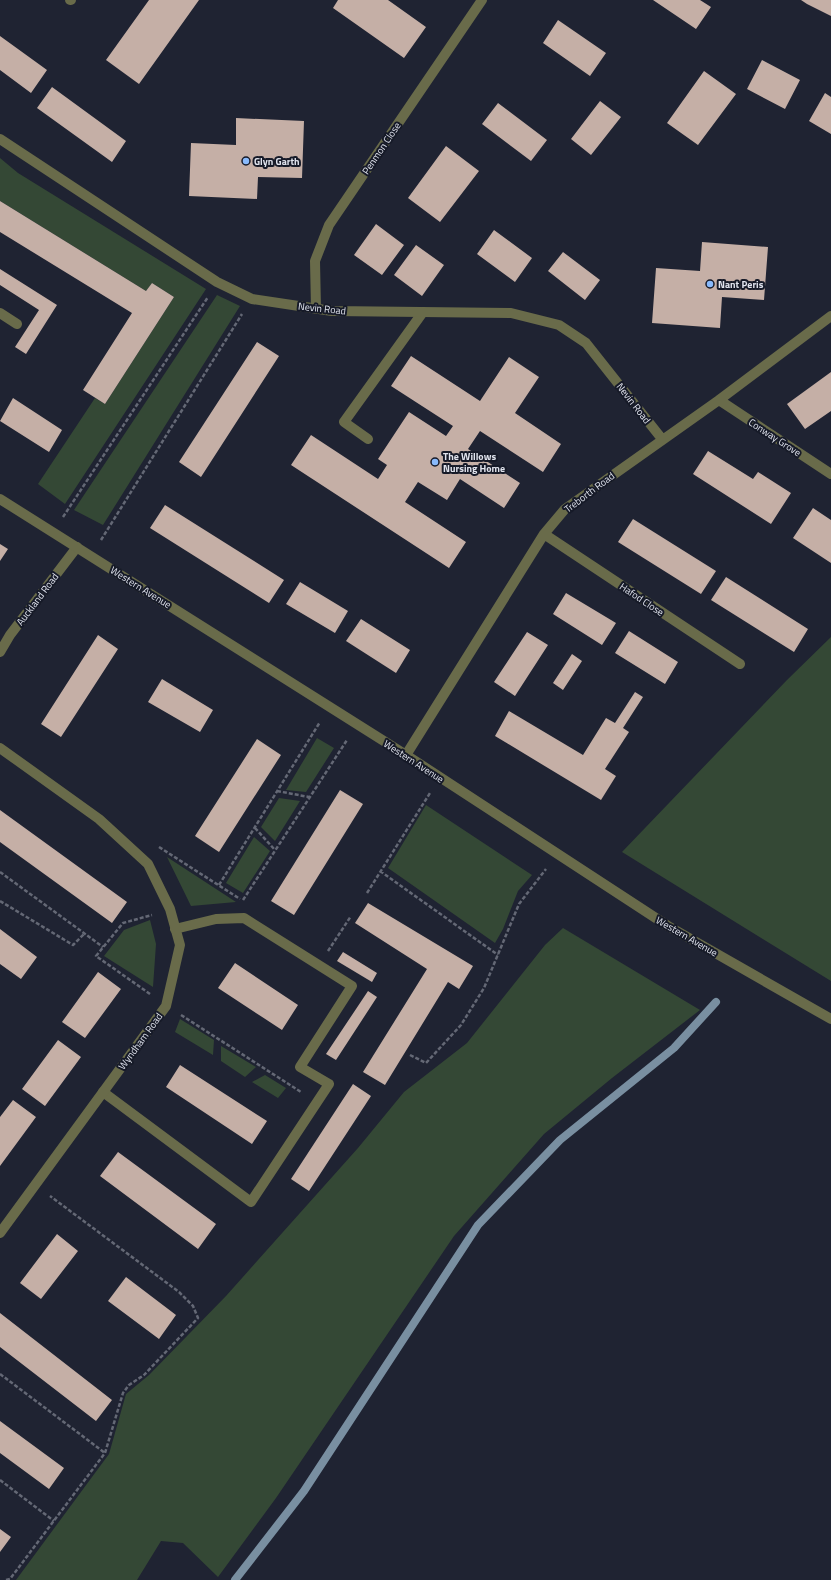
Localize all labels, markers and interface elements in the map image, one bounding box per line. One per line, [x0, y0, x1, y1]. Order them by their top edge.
street label: Penmon Close [358, 119, 404, 177]
place label: Glyn Garth [254, 154, 300, 169]
marker: Glyn Garth [241, 156, 251, 166]
place label: Nant Peris [718, 277, 764, 292]
marker: Nant Peris [705, 279, 715, 289]
street label: Nevin Road [297, 299, 347, 318]
street label: Nevin Road [613, 380, 654, 427]
street label: Conway Grove [745, 415, 804, 460]
place label: The Willows Nursing Home [443, 449, 505, 476]
marker: The Willows Nursing Home [430, 457, 440, 467]
street label: Treborth Road [561, 468, 618, 516]
street label: Western Avenue [107, 563, 174, 612]
street label: Auckland Road [13, 570, 62, 629]
street label: Hafod Close [617, 579, 667, 620]
street label: Western Avenue [381, 736, 447, 787]
street label: Western Avenue [653, 913, 720, 960]
street label: Wyndham Road [115, 1010, 166, 1073]

